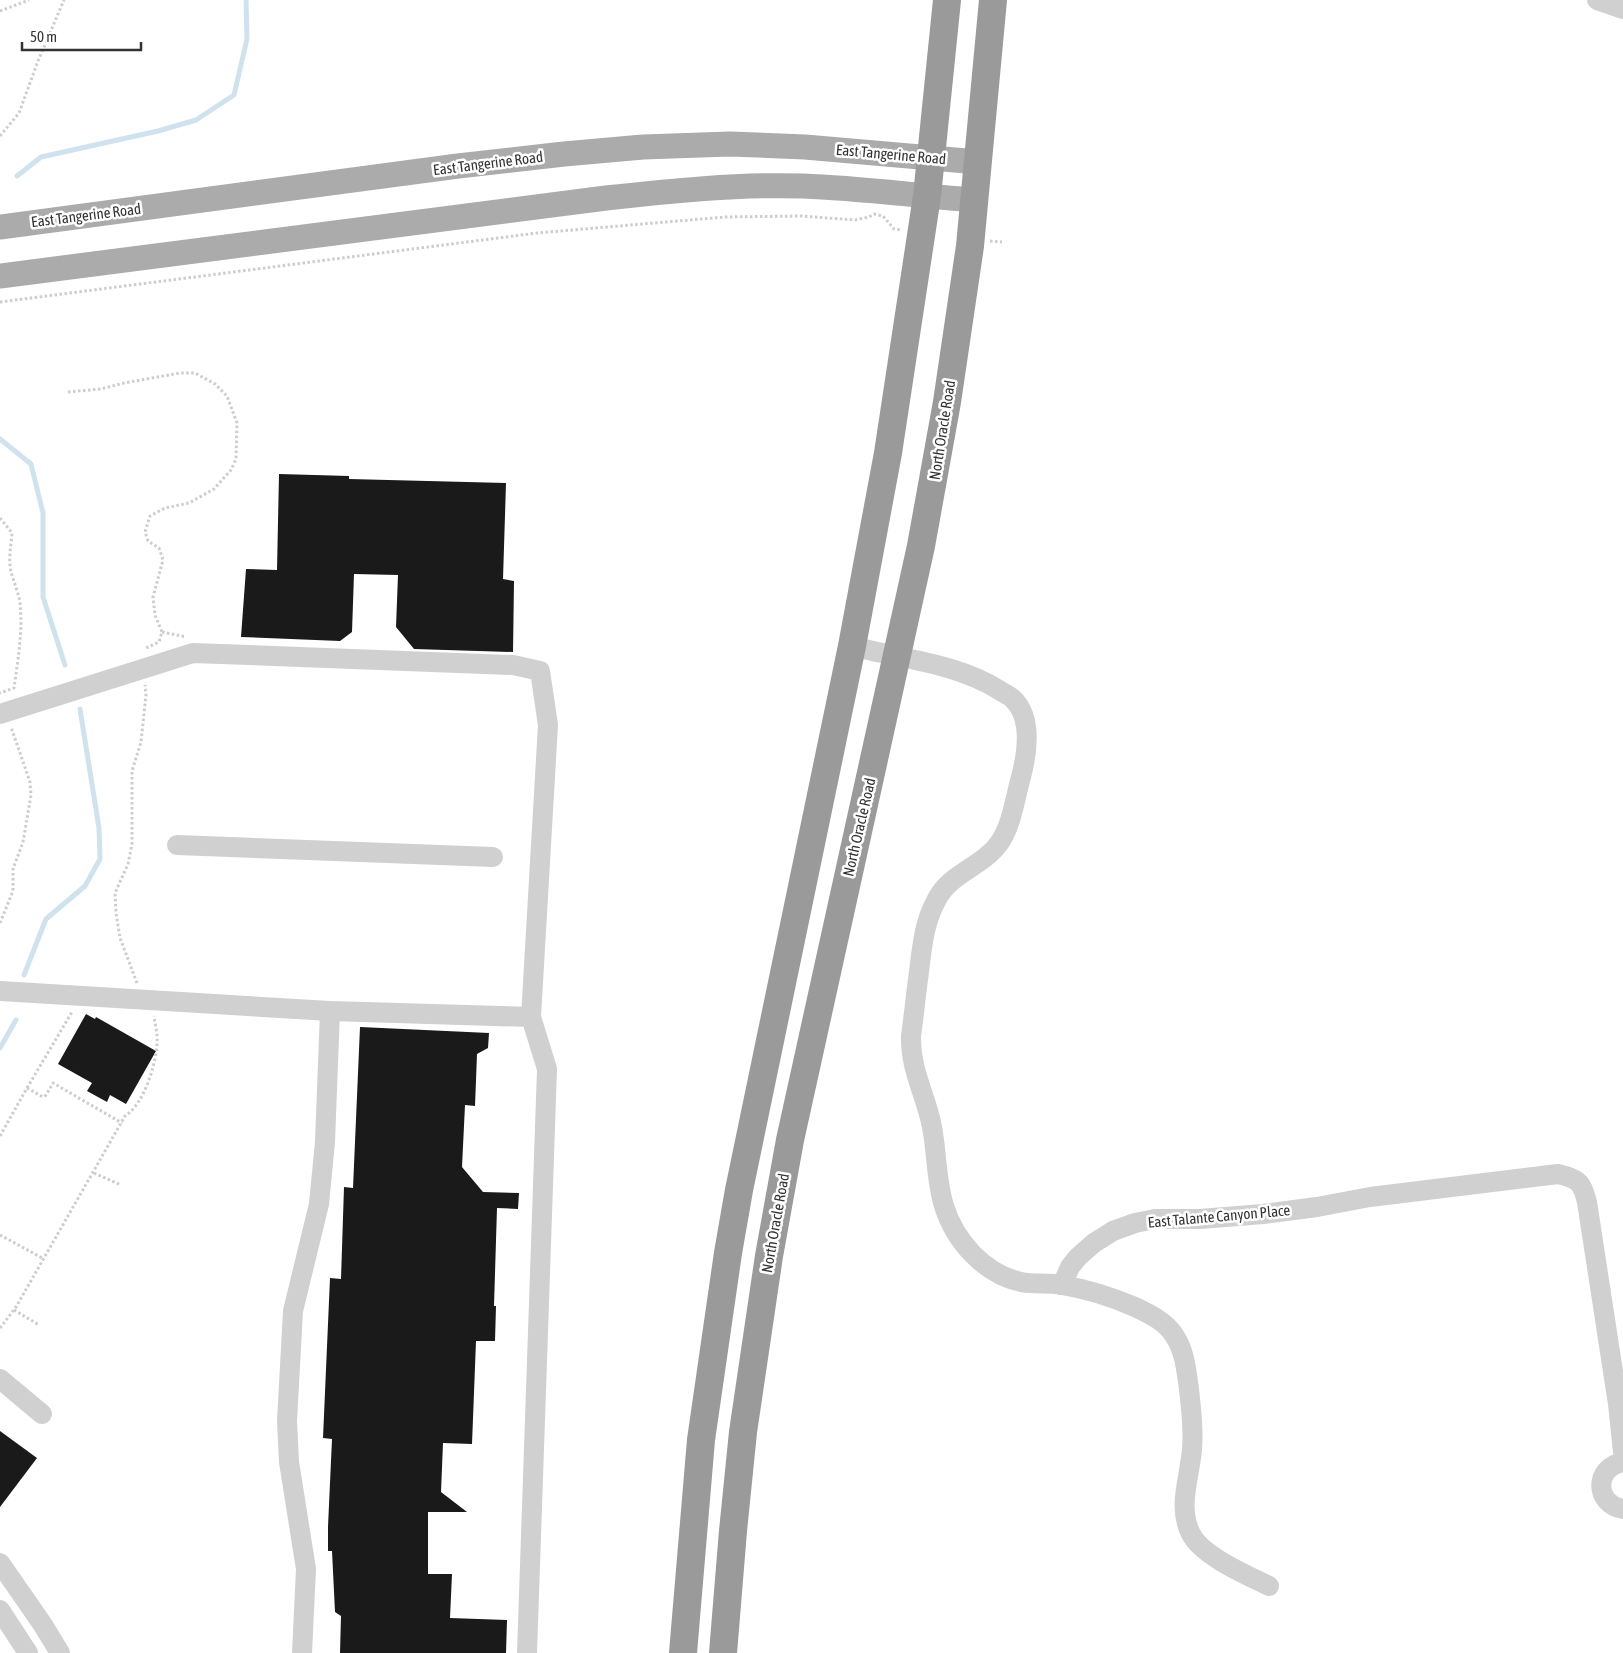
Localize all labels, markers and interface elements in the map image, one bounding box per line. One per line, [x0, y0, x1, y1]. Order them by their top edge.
scale bar [22, 20, 141, 52]
text: 50 m [30, 28, 57, 45]
street label: East Tangerine Road [835, 141, 947, 167]
street label: East Tangerine Road [432, 148, 544, 178]
street label: East Tangerine Road [30, 200, 142, 230]
street label: North Oracle Road [926, 379, 958, 481]
street label: North Oracle Road [839, 776, 879, 878]
street label: North Oracle Road [758, 1172, 792, 1274]
street label: East Talante Canyon Place [1147, 1201, 1291, 1231]

